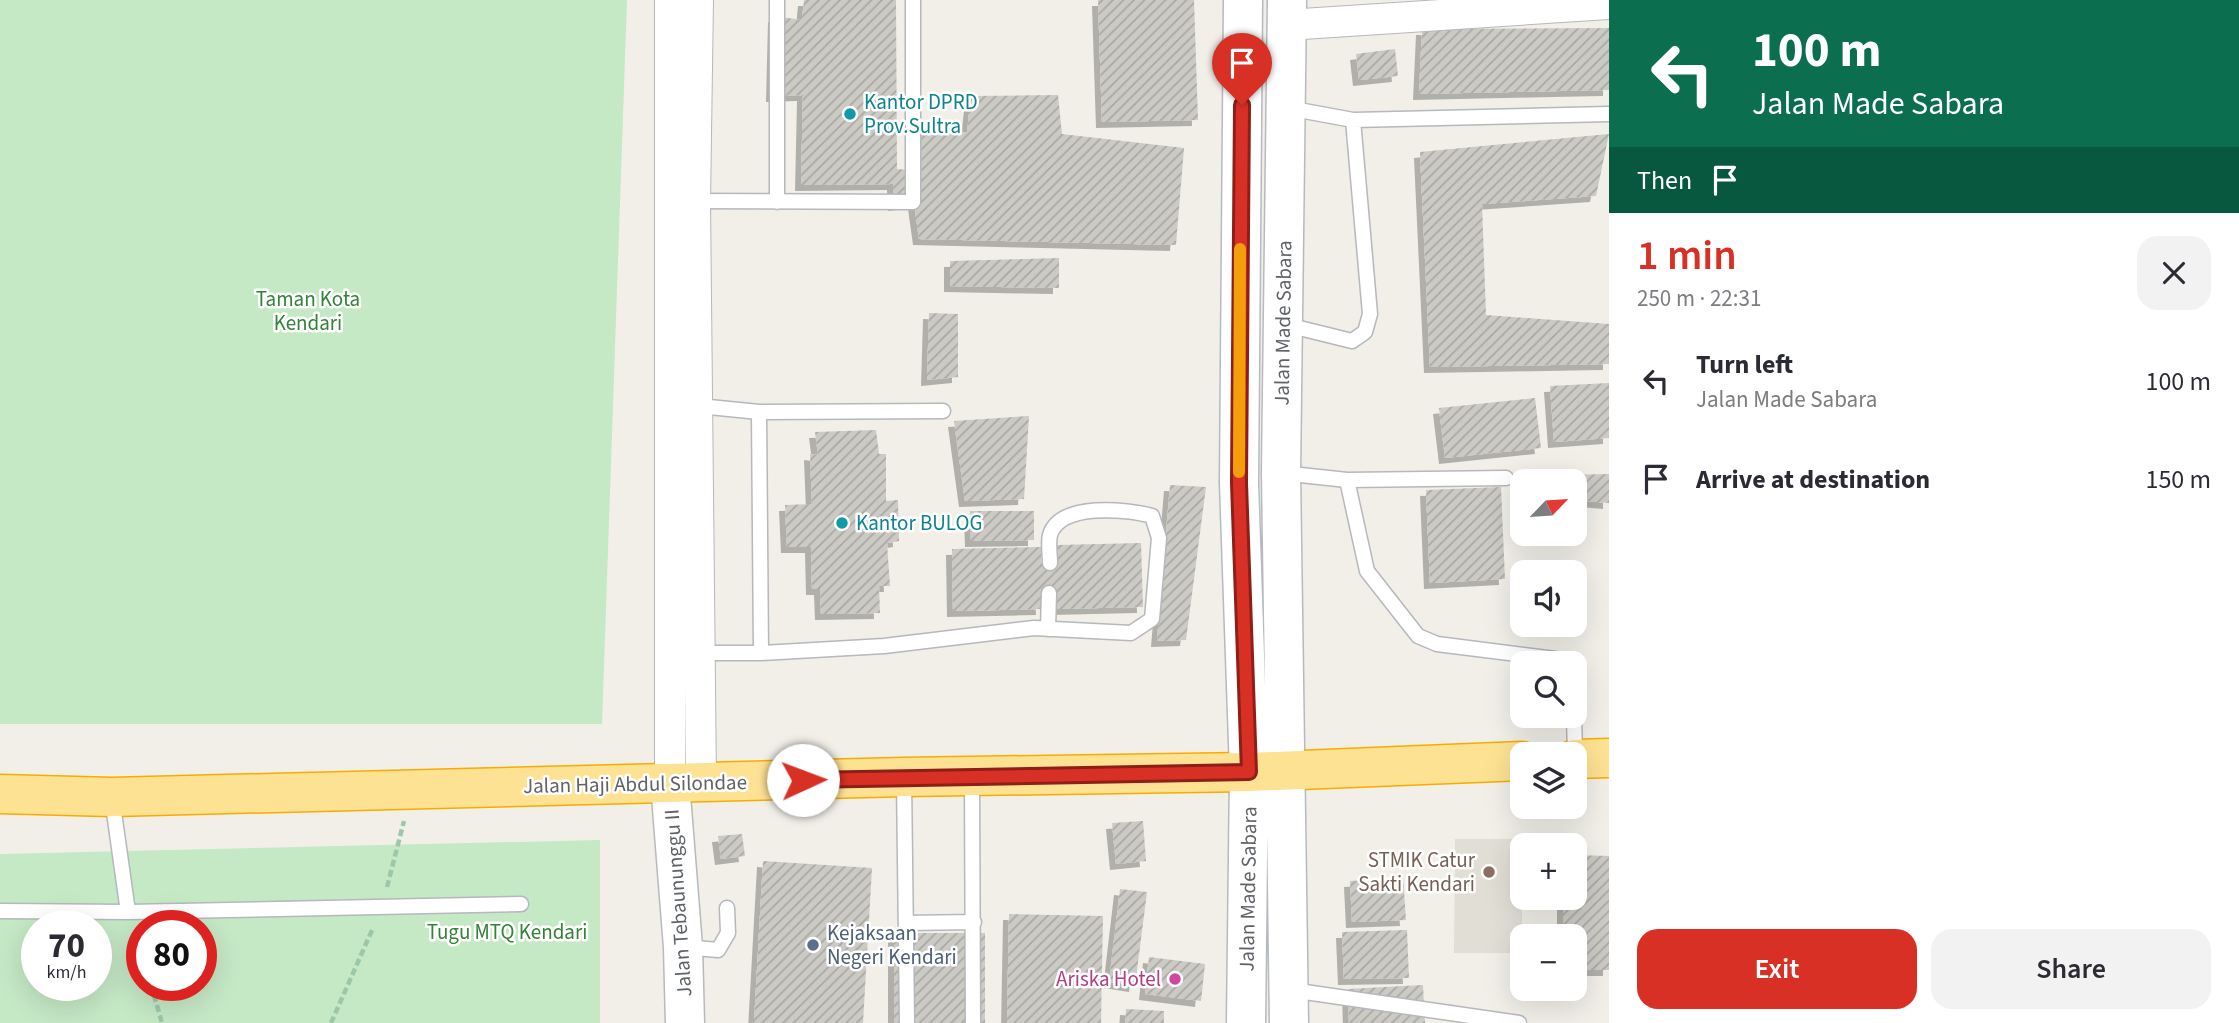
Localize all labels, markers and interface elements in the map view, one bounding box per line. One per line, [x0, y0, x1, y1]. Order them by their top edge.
text: 100 m [1752, 16, 1881, 86]
icon: left [1637, 28, 1728, 119]
pin [1212, 33, 1272, 105]
icon: arrive [1223, 44, 1261, 82]
text: Jalan Made Sabara [1752, 81, 2004, 127]
place label: Kantor DPRD Prov.Sultra [864, 87, 978, 141]
marker: Kantor DPRD Prov.Sultra [842, 106, 858, 122]
icon: arrive [1706, 161, 1744, 199]
text: Then [1637, 162, 1692, 199]
text: 1 min [1637, 226, 1737, 286]
button: close [2137, 236, 2211, 310]
street label: Jalan Made Sabara [1267, 240, 1299, 406]
text: 250 m · 22:31 [1637, 282, 1761, 315]
park label: Taman Kota Kendari [256, 284, 360, 338]
text: Turn left [1696, 346, 1793, 383]
icon: left [1637, 362, 1675, 400]
text: 100 m [2145, 363, 2211, 400]
text: Jalan Made Sabara [1696, 383, 1877, 416]
icon: arrive [1637, 460, 1675, 498]
text: Arrive at destination [1696, 461, 1930, 498]
text: 150 m [2145, 461, 2211, 498]
north arrow [1510, 469, 1587, 546]
map controls [1510, 469, 1587, 1001]
place label: Kantor BULOG [856, 508, 982, 538]
marker: Kantor BULOG [834, 515, 850, 531]
button: sound [1510, 560, 1587, 637]
button: search [1510, 651, 1587, 728]
button: layers [1510, 742, 1587, 819]
position arrow [766, 743, 840, 817]
street label: Jalan Haji Abdul Silondae [523, 767, 747, 801]
street label: Jalan Made Sabara [1232, 806, 1264, 972]
street label: Jalan Tebaununggu II [656, 808, 700, 998]
button: + [1510, 833, 1587, 910]
place label: STMIK Catur Sakti Kendari [1358, 845, 1476, 899]
marker: STMIK Catur Sakti Kendari [1481, 864, 1497, 880]
speed limit sign: 80 [126, 910, 217, 1001]
park label: Tugu MTQ Kendari [427, 917, 587, 947]
place label: Kejaksaan Negeri Kendari [827, 918, 957, 972]
text: 70 [48, 921, 85, 971]
button: − [1510, 924, 1587, 1001]
button: Exit [1637, 929, 1917, 1009]
button: Share [1931, 929, 2211, 1009]
marker: Kejaksaan Negeri Kendari [805, 937, 821, 953]
text: km/h [47, 960, 86, 985]
place label: Ariska Hotel [1056, 964, 1161, 994]
marker: Ariska Hotel [1167, 971, 1183, 987]

